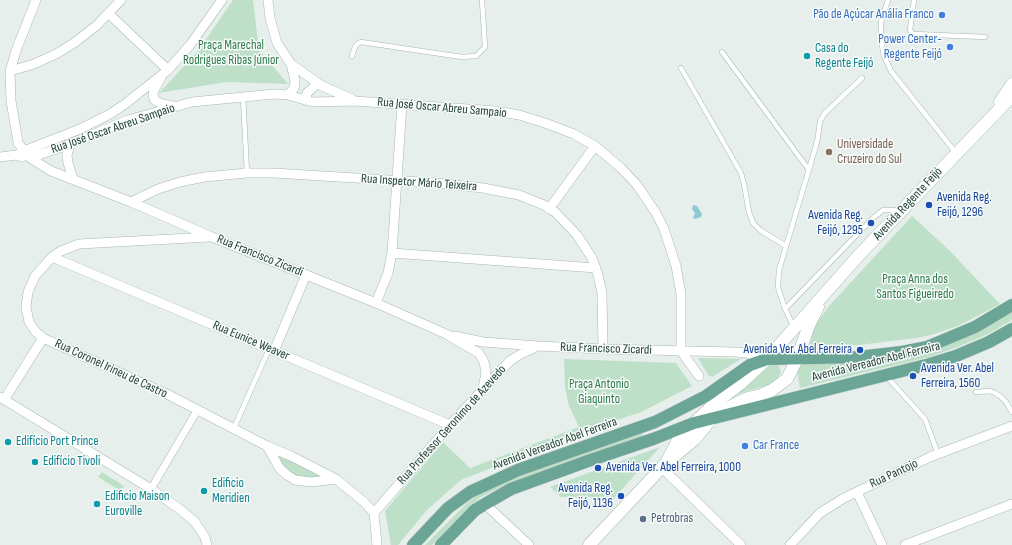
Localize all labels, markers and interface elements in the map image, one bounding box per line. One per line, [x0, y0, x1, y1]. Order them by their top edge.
place label: Pão de Açúcar Anália Franco [813, 7, 934, 23]
marker: Pão de Açúcar Anália Franco [937, 10, 947, 20]
place label: Power Center- Regente Feijó [878, 32, 942, 63]
park label: Praça Marechal Rodrigues Ribas Júnior [183, 38, 279, 69]
place label: Casa do Regente Feijó [815, 41, 873, 72]
marker: Power Center- Regente Feijó [945, 42, 955, 52]
marker: Casa do Regente Feijó [802, 51, 812, 61]
street label: Rua José Oscar Abreu Sampaio [377, 95, 507, 121]
street label: Rua José Oscar Abreu Sampaio [49, 100, 177, 158]
place label: Universidade Cruzeiro do Sul [837, 137, 902, 168]
marker: Universidade Cruzeiro do Sul [824, 147, 834, 157]
street label: Avenida Regente Feijó [870, 164, 946, 244]
street label: Rua Inspetor Mário Teixeira [360, 171, 478, 195]
place label: Avenida Reg. Feijó, 1296 [937, 190, 992, 221]
marker: Avenida Reg. Feijó, 1296 [924, 200, 934, 210]
place label: Avenida Reg. Feijó, 1295 [808, 208, 863, 239]
marker: Avenida Reg. Feijó, 1295 [866, 218, 876, 228]
street label: Rua Francisco Zicardi [215, 232, 305, 280]
park label: Praça Anna dos Santos Figueiredo [876, 272, 954, 303]
street label: Rua Eunice Weaver [210, 318, 292, 364]
street label: Rua Coronel Irineu de Castro [52, 336, 170, 402]
street label: Avenida Vereador Abel Ferreira [810, 339, 942, 385]
street label: Rua Francisco Zicardi [560, 340, 652, 358]
place label: Avenida Ver. Abel Ferreira [744, 342, 852, 358]
marker: Avenida Ver. Abel Ferreira [855, 345, 865, 355]
place label: Avenida Ver. Abel Ferreira, 1560 [921, 361, 994, 392]
street label: Rua Professor Geronimo de Azevedo [394, 362, 510, 488]
marker: Avenida Ver. Abel Ferreira, 1560 [908, 371, 918, 381]
park label: Praça Antonio Giaquinto [569, 377, 629, 408]
street label: Avenida Vereador Abel Ferreira [491, 414, 619, 474]
place label: Edifício Port Prince [16, 434, 99, 450]
marker: Edifício Port Prince [3, 437, 13, 447]
place label: Car France [753, 438, 799, 454]
marker: Car France [740, 441, 750, 451]
place label: Edifício Tivoli [43, 454, 100, 470]
street label: Rua Pantojo [867, 456, 921, 492]
marker: Edifício Tivoli [30, 457, 40, 467]
place label: Avenida Ver. Abel Ferreira, 1000 [606, 460, 741, 476]
marker: Avenida Ver. Abel Ferreira, 1000 [593, 463, 603, 473]
place label: Edificio Meridien [212, 476, 250, 507]
place label: Avenida Reg. Feijó, 1136 [558, 481, 613, 512]
marker: Edificio Meridien [199, 486, 209, 496]
place label: Edificio Maison Euroville [105, 489, 170, 520]
marker: Avenida Reg. Feijó, 1136 [616, 491, 626, 501]
marker: Edificio Maison Euroville [92, 499, 102, 509]
place label: Petrobras [651, 511, 693, 527]
marker: Petrobras [638, 514, 648, 524]

